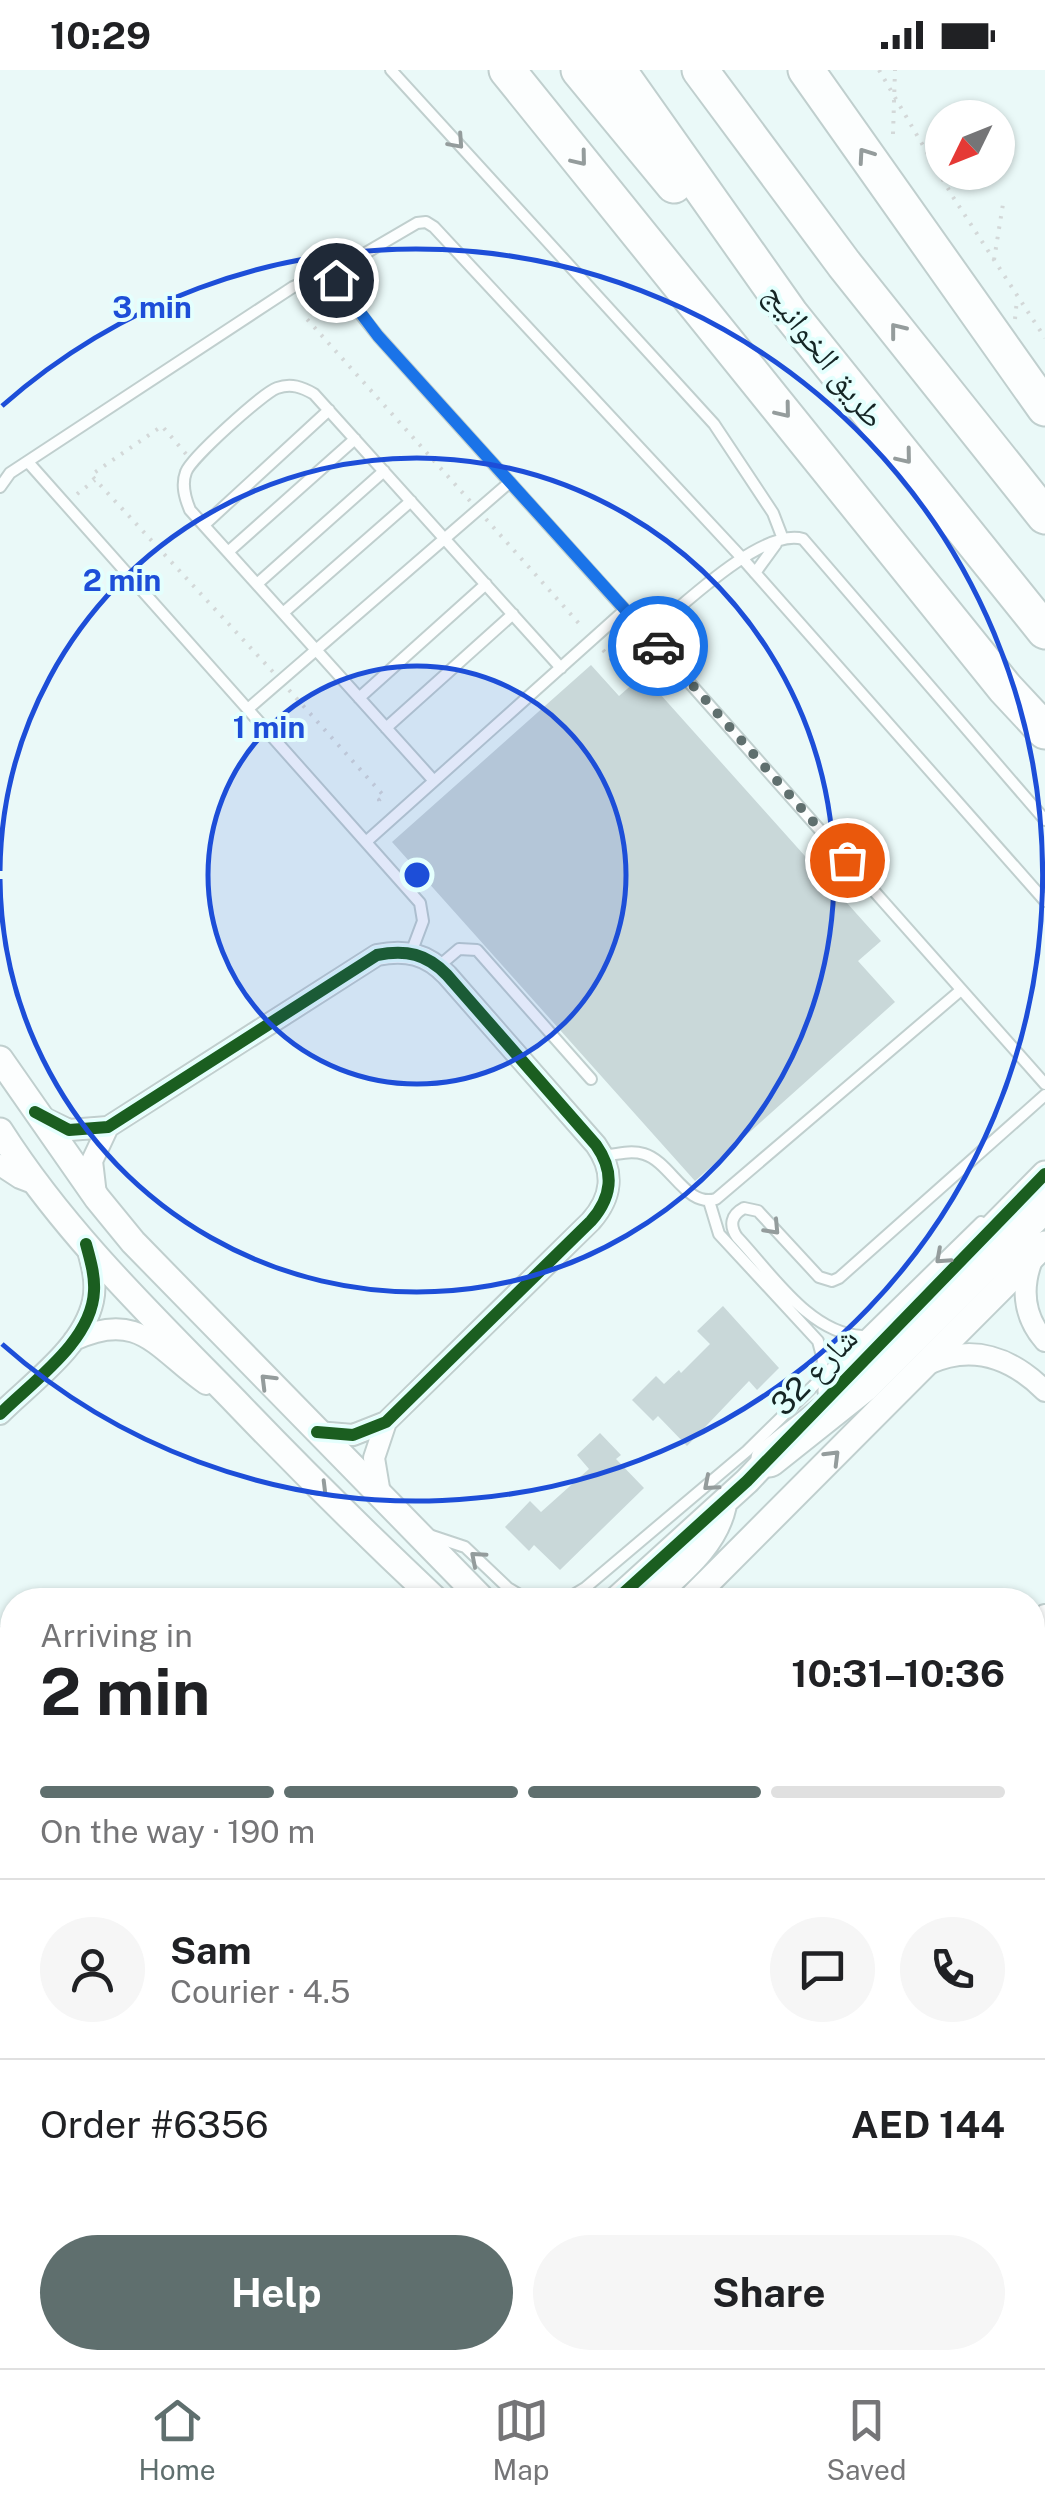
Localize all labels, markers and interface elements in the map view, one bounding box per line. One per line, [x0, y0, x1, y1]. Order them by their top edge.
text: 10:29 [50, 13, 151, 58]
north arrow [925, 100, 1015, 190]
map controls [925, 100, 1015, 190]
one-way arrow [445, 130, 463, 149]
one-way arrow [568, 147, 586, 165]
one-way arrow [859, 148, 877, 167]
pin [294, 238, 379, 323]
icon: home [309, 253, 364, 308]
street label: طريق الخوانيج [756, 275, 893, 436]
text: 3 min [112, 289, 192, 325]
one-way arrow [891, 324, 909, 342]
one-way arrow [773, 400, 790, 418]
one-way arrow [893, 446, 911, 464]
text: 2 min [83, 562, 161, 598]
courier [608, 596, 708, 696]
icon: car [631, 619, 686, 674]
text: 1 min [233, 709, 305, 745]
pin [805, 818, 890, 903]
icon: bag [820, 833, 875, 888]
centre of rings [399, 857, 435, 893]
one-way arrow [761, 1216, 779, 1234]
one-way arrow [936, 1245, 954, 1263]
street label: شارع 32 [763, 1319, 866, 1424]
one-way arrow [261, 1375, 279, 1393]
one-way arrow [821, 1450, 839, 1468]
one-way arrow [703, 1473, 722, 1491]
one-way arrow [309, 1478, 327, 1496]
one-way arrow [470, 1551, 488, 1569]
text: Arriving in [40, 1617, 193, 1654]
text: 10:31–10:36 [791, 1651, 1005, 1696]
text: 2 min [40, 1653, 210, 1730]
text: On the way · 190 m [40, 1813, 315, 1850]
button: person [40, 1917, 145, 2022]
button: chat [770, 1917, 875, 2022]
button: phone [900, 1917, 1005, 2022]
text: Sam [170, 1928, 252, 1973]
text: Courier · 4.5 [170, 1973, 350, 2010]
text: Order #6356 [40, 2102, 269, 2147]
text: AED 144 [851, 2102, 1005, 2147]
button: Help [40, 2235, 513, 2350]
button: Share [533, 2235, 1005, 2350]
tab: Home [138, 2393, 216, 2486]
tab: Map [493, 2393, 549, 2486]
tab: Saved [826, 2393, 907, 2486]

